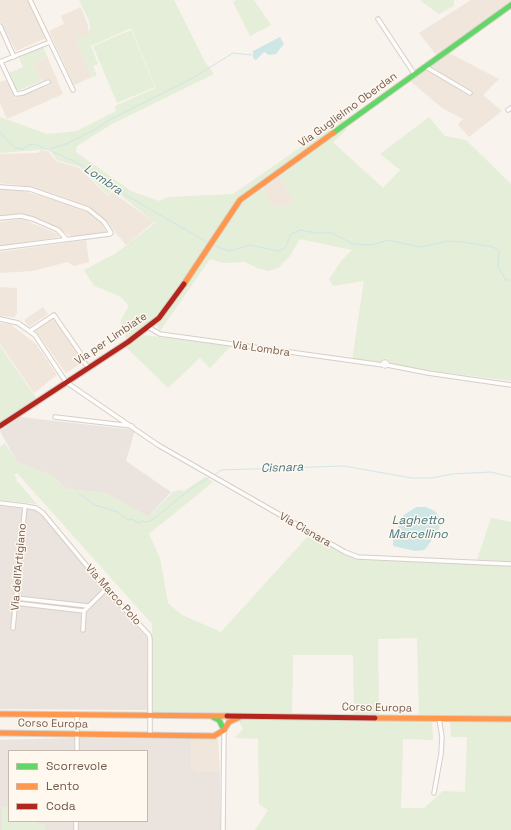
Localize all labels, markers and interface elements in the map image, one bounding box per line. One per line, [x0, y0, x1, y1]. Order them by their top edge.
street label: Via Guglielmo Oberdan [296, 70, 400, 150]
water label: Lombra [81, 162, 125, 198]
street label: Via per Limbiate [72, 310, 150, 368]
street label: Via Lombra [231, 338, 291, 360]
water label: Cisnara [261, 460, 303, 476]
street label: Via Cisnara [277, 510, 333, 550]
water label: Laghetto Marcellino [388, 514, 448, 542]
street label: Via dell'Artigiano [9, 523, 29, 611]
street label: Via Marco Polo [82, 562, 144, 628]
street label: Corso Europa [342, 701, 412, 715]
street label: Corso Europa [18, 717, 88, 731]
legend [8, 750, 148, 822]
text: Scorrevole [46, 758, 107, 774]
text: Lento [46, 778, 80, 794]
text: Coda [46, 798, 76, 814]

